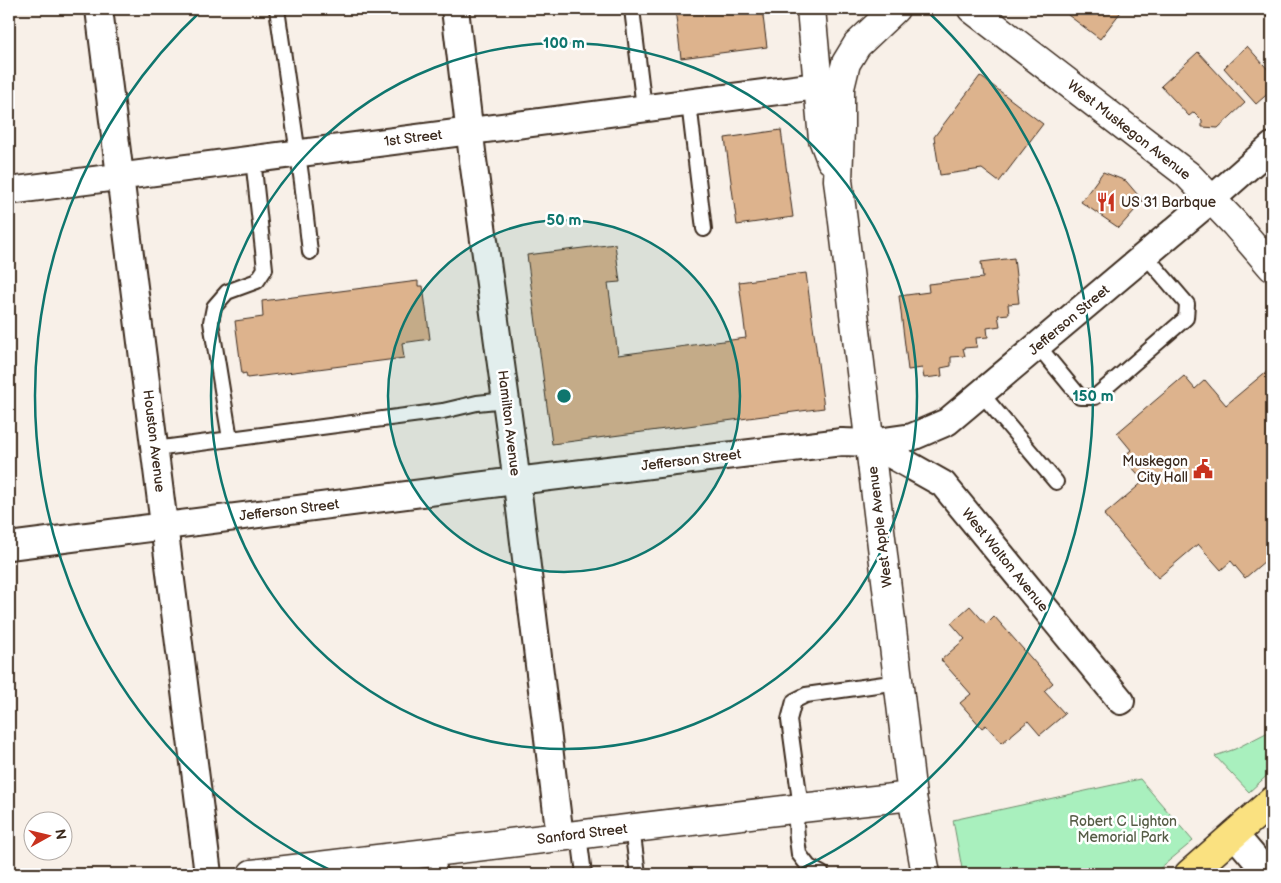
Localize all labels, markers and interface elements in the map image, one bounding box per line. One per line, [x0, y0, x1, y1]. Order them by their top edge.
text: 100 m [543, 34, 585, 53]
street label: West Muskegon Avenue [1064, 77, 1194, 183]
street label: 1st Street [383, 126, 444, 150]
restaurant icon: US 31 Barbque [1095, 191, 1117, 213]
place label: US 31 Barbque [1121, 194, 1216, 211]
text: 50 m [547, 211, 582, 230]
street label: Jefferson Street [1025, 281, 1113, 359]
street label: Hamilton Avenue [494, 369, 524, 477]
centre of rings [555, 387, 573, 405]
text: 150 m [1072, 387, 1114, 406]
street label: Houston Avenue [139, 389, 169, 493]
street label: Jefferson Street [640, 445, 743, 475]
place label: Muskegon City Hall [1122, 453, 1188, 486]
public building icon: Muskegon City Hall [1192, 458, 1214, 480]
street label: West Apple Avenue [864, 465, 896, 589]
street label: Jefferson Street [238, 495, 341, 525]
street label: West Walton Avenue [958, 505, 1052, 615]
north arrow [22, 810, 72, 860]
park label: Robert C Lighton Memorial Park [1069, 813, 1177, 846]
street label: Sanford Street [536, 820, 629, 848]
text: N [51, 828, 70, 841]

